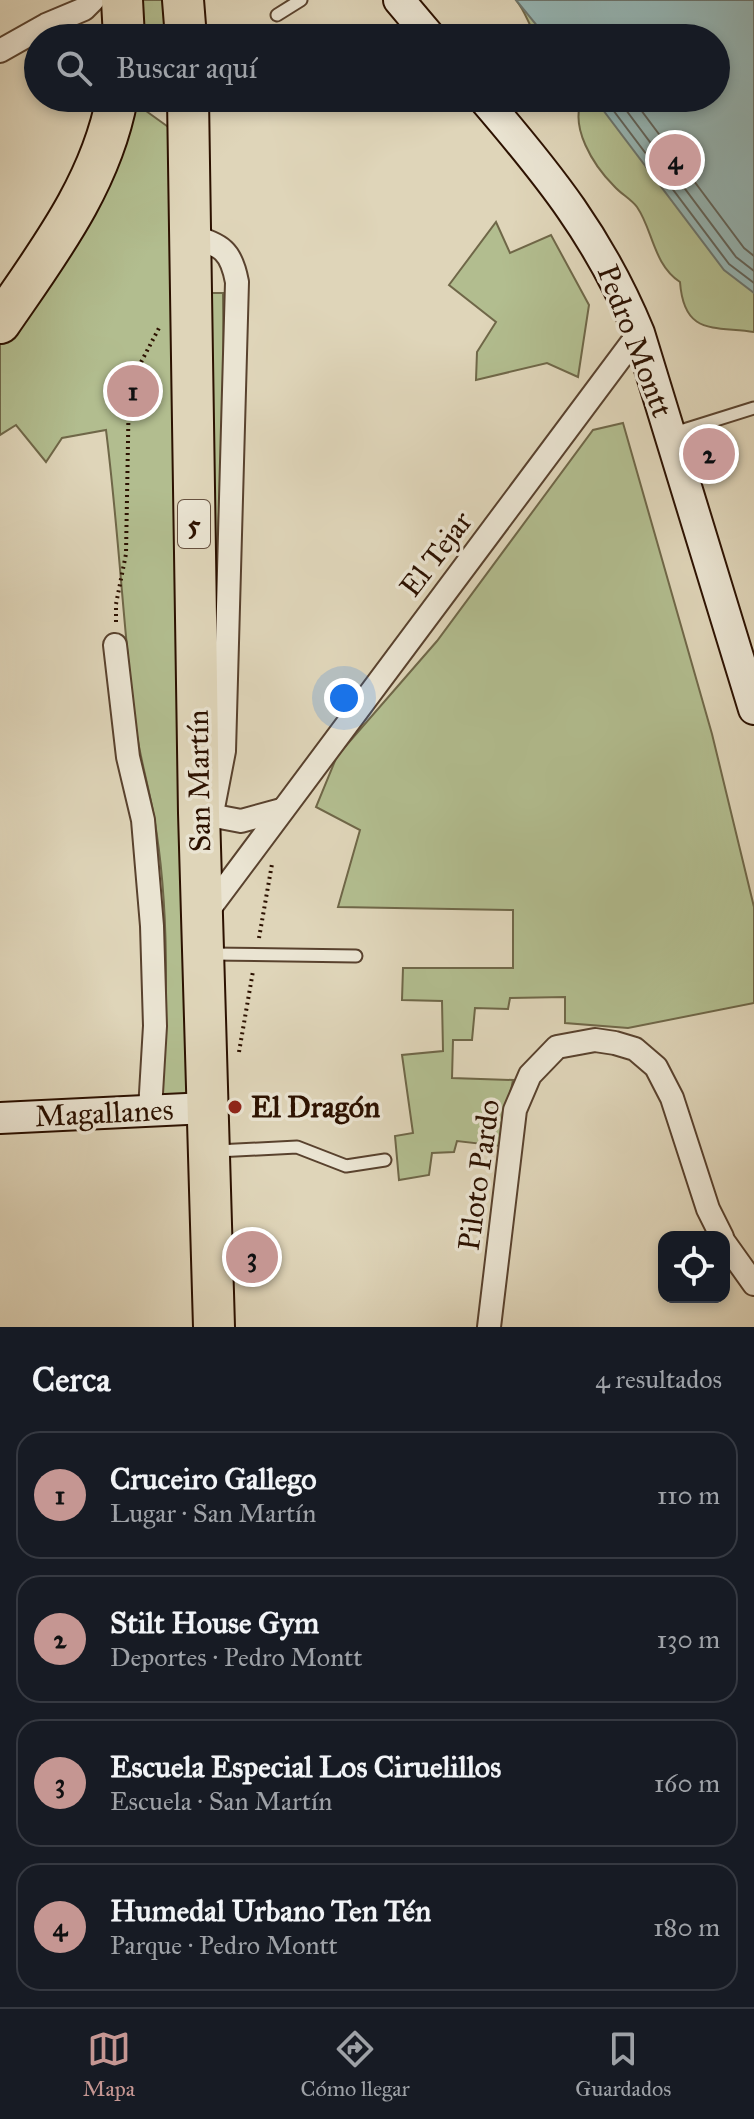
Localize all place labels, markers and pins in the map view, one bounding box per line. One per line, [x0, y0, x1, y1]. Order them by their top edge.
pin: 4 [649, 130, 701, 190]
pin: 1 [107, 361, 159, 421]
pin: 2 [683, 424, 735, 484]
place label: El Dragón [251, 1089, 381, 1125]
marker: El Dragón [226, 1098, 244, 1116]
pin: 3 [226, 1227, 278, 1287]

